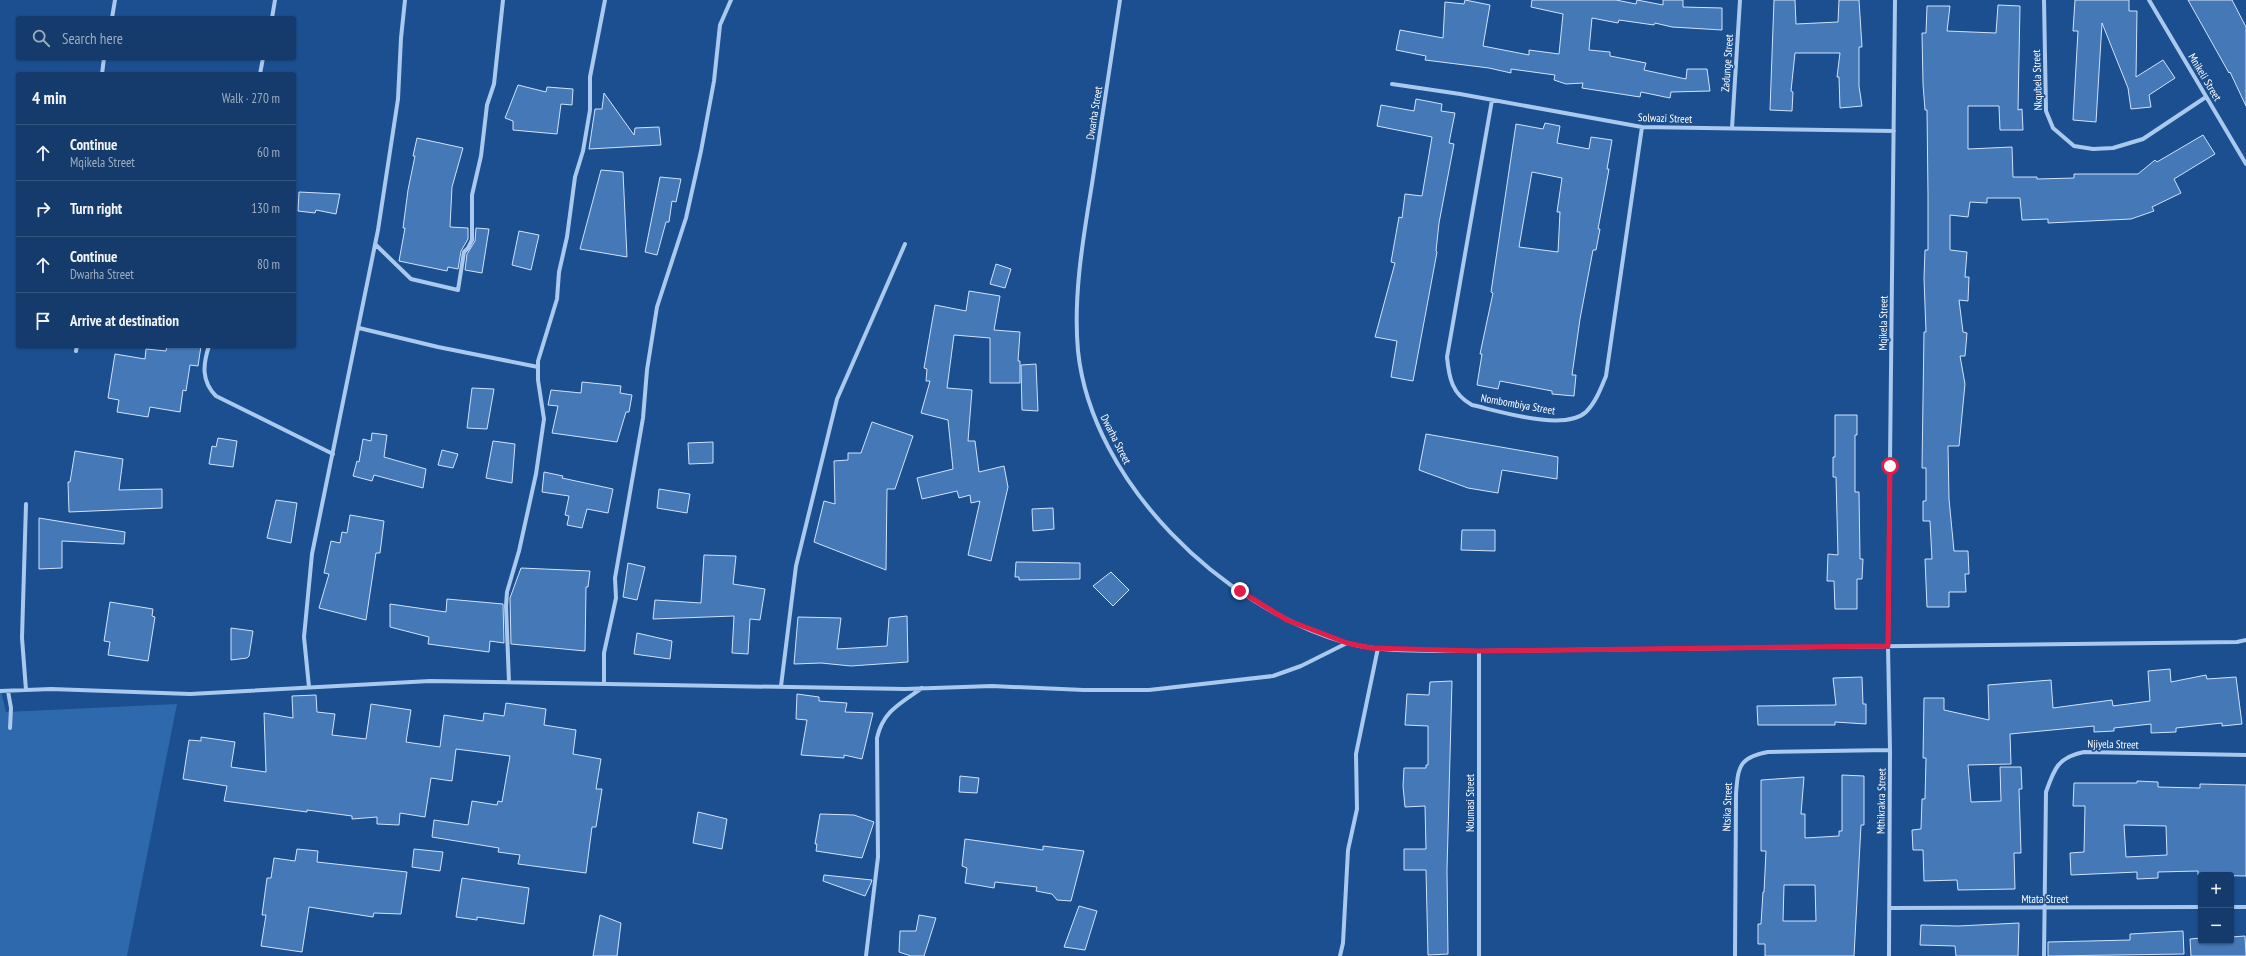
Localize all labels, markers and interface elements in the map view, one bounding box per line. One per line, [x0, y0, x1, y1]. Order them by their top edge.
search box [16, 16, 296, 60]
icon: search [30, 27, 52, 49]
text: Search here [62, 29, 123, 48]
street label: Zadunge Street [1718, 34, 1736, 92]
street label: Nkqubela Street [2029, 49, 2045, 111]
street label: Mnikeli Street [2185, 51, 2225, 103]
street label: Dwarha Street [1083, 85, 1105, 141]
text: 4 min [32, 87, 66, 109]
text: Walk · 270 m [222, 90, 280, 107]
street label: Solwazi Street [1638, 110, 1692, 126]
text: Continue [70, 135, 117, 154]
icon: ahead [32, 142, 54, 164]
text: 60 m [257, 144, 280, 161]
text: Mqikela Street [70, 154, 135, 171]
icon: right [32, 198, 54, 220]
text: Turn right [70, 199, 122, 218]
text: 130 m [251, 200, 280, 217]
text: Continue [70, 247, 117, 266]
icon: ahead [32, 254, 54, 276]
text: 80 m [257, 256, 280, 273]
text: Dwarha Street [70, 266, 134, 283]
street label: Mqikela Street [1876, 295, 1890, 351]
icon: arrive [32, 310, 54, 332]
text: Arrive at destination [70, 311, 179, 330]
street label: Nombombiya Street [1480, 391, 1556, 417]
street label: Dwarha Street [1097, 412, 1135, 466]
route start [1881, 457, 1899, 475]
route end [1231, 582, 1249, 600]
street label: Njiyela Street [2087, 737, 2139, 751]
street label: Mthikrakra Street [1873, 768, 1889, 834]
street label: Ndumasi Street [1463, 774, 1477, 832]
street label: Ntsika Street [1719, 782, 1735, 832]
map controls [2198, 872, 2234, 944]
button: + [2198, 872, 2234, 908]
street label: Mtata Street [2022, 892, 2068, 906]
button: − [2198, 908, 2234, 944]

